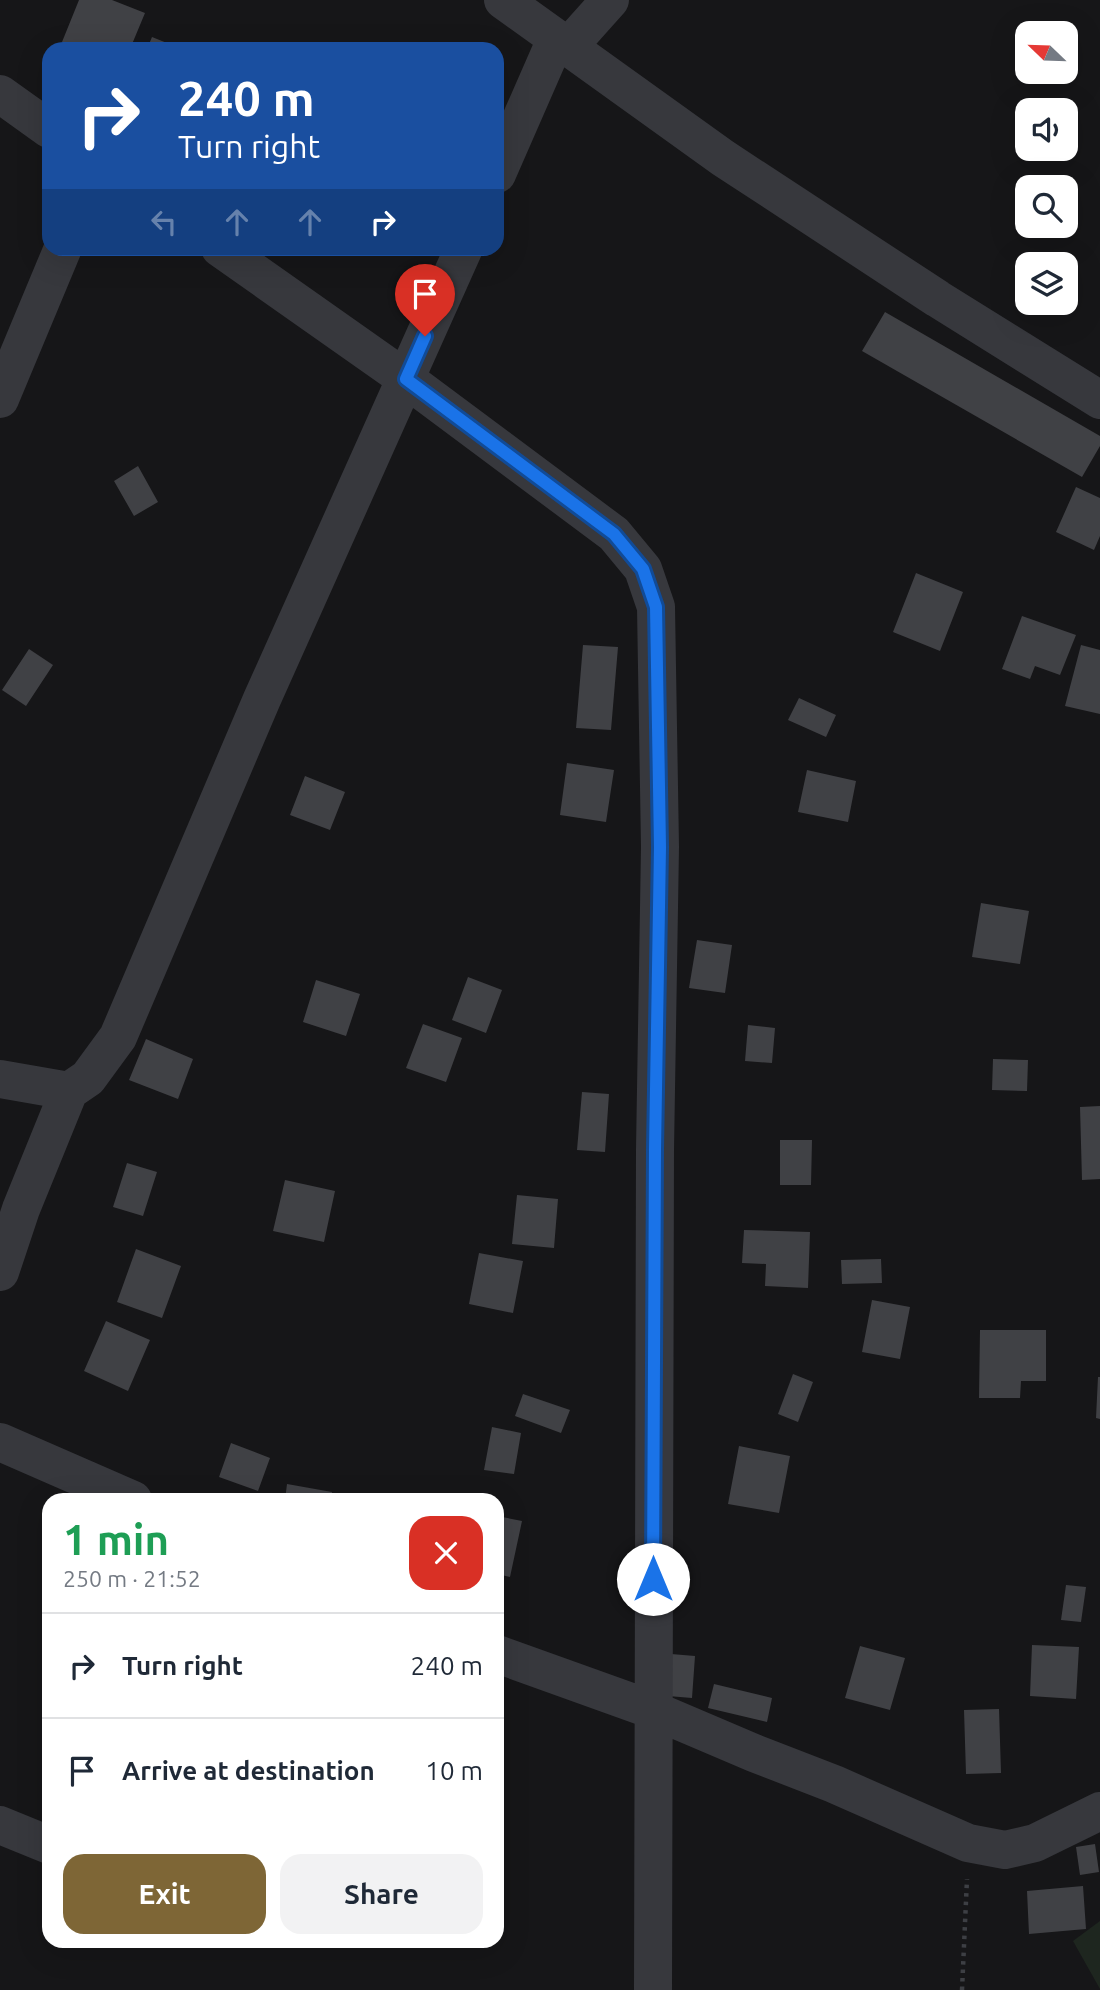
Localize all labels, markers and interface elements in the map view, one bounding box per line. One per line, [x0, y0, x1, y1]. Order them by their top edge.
north arrow [1015, 21, 1078, 84]
map controls [1015, 21, 1078, 315]
icon: right [63, 70, 154, 161]
text: 240 m [178, 70, 315, 125]
button: sound [1015, 98, 1078, 161]
text: Turn right [178, 128, 320, 164]
button: search [1015, 175, 1078, 238]
icon: left [145, 203, 183, 241]
icon: ahead [218, 203, 256, 241]
icon: ahead [291, 203, 329, 241]
icon: right [364, 203, 402, 241]
button: layers [1015, 252, 1078, 315]
pin [395, 264, 455, 336]
icon: arrive [406, 275, 444, 313]
text: 1 min [63, 1516, 169, 1563]
button: close [409, 1516, 483, 1590]
position arrow [616, 1542, 690, 1616]
text: 250 m · 21:52 [63, 1566, 201, 1591]
icon: right [63, 1647, 101, 1685]
text: Turn right [122, 1651, 243, 1680]
text: 240 m [411, 1651, 483, 1680]
icon: arrive [63, 1752, 101, 1790]
text: Arrive at destination [122, 1756, 375, 1785]
text: 10 m [425, 1756, 483, 1785]
button: Exit [63, 1854, 266, 1934]
button: Share [280, 1854, 483, 1934]

